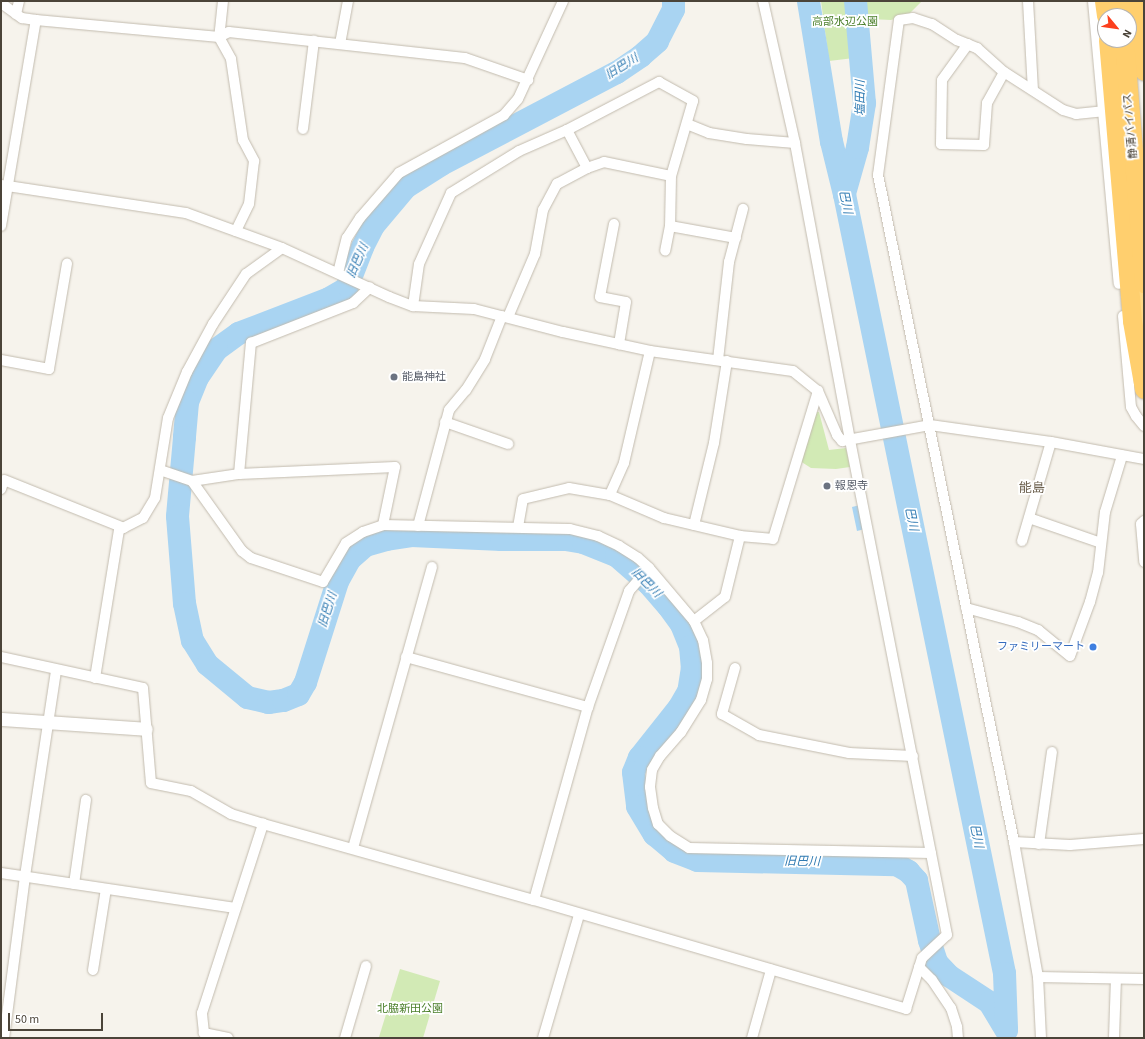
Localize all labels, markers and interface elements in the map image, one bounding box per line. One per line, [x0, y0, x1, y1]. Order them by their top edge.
north arrow [1097, 8, 1137, 48]
park label: 高部水辺公園 [812, 15, 878, 29]
text: N [1119, 27, 1135, 40]
water label: 旧巴川 [603, 51, 641, 83]
water label: 塩田川 [854, 80, 868, 116]
street label: 静清バイパス [1122, 93, 1140, 159]
water label: 巴川 [835, 189, 855, 215]
water label: 旧巴川 [344, 242, 372, 280]
place label: 能島神社 [402, 370, 446, 384]
marker: 能島神社 [389, 372, 399, 382]
place label: 報恩寺 [835, 479, 868, 493]
district label: 能島 [1019, 480, 1045, 496]
marker: 報恩寺 [822, 481, 832, 491]
water label: 巴川 [901, 506, 921, 532]
water label: 旧巴川 [628, 565, 664, 601]
water label: 旧巴川 [316, 591, 340, 629]
place label: ファミリーマート [997, 640, 1085, 654]
marker: ファミリーマート [1088, 642, 1098, 652]
water label: 巴川 [966, 823, 986, 849]
water label: 旧巴川 [784, 854, 820, 870]
park label: 北脇新田公園 [377, 1002, 443, 1016]
scale bar [10, 1005, 105, 1031]
text: 50 m [15, 1011, 39, 1028]

